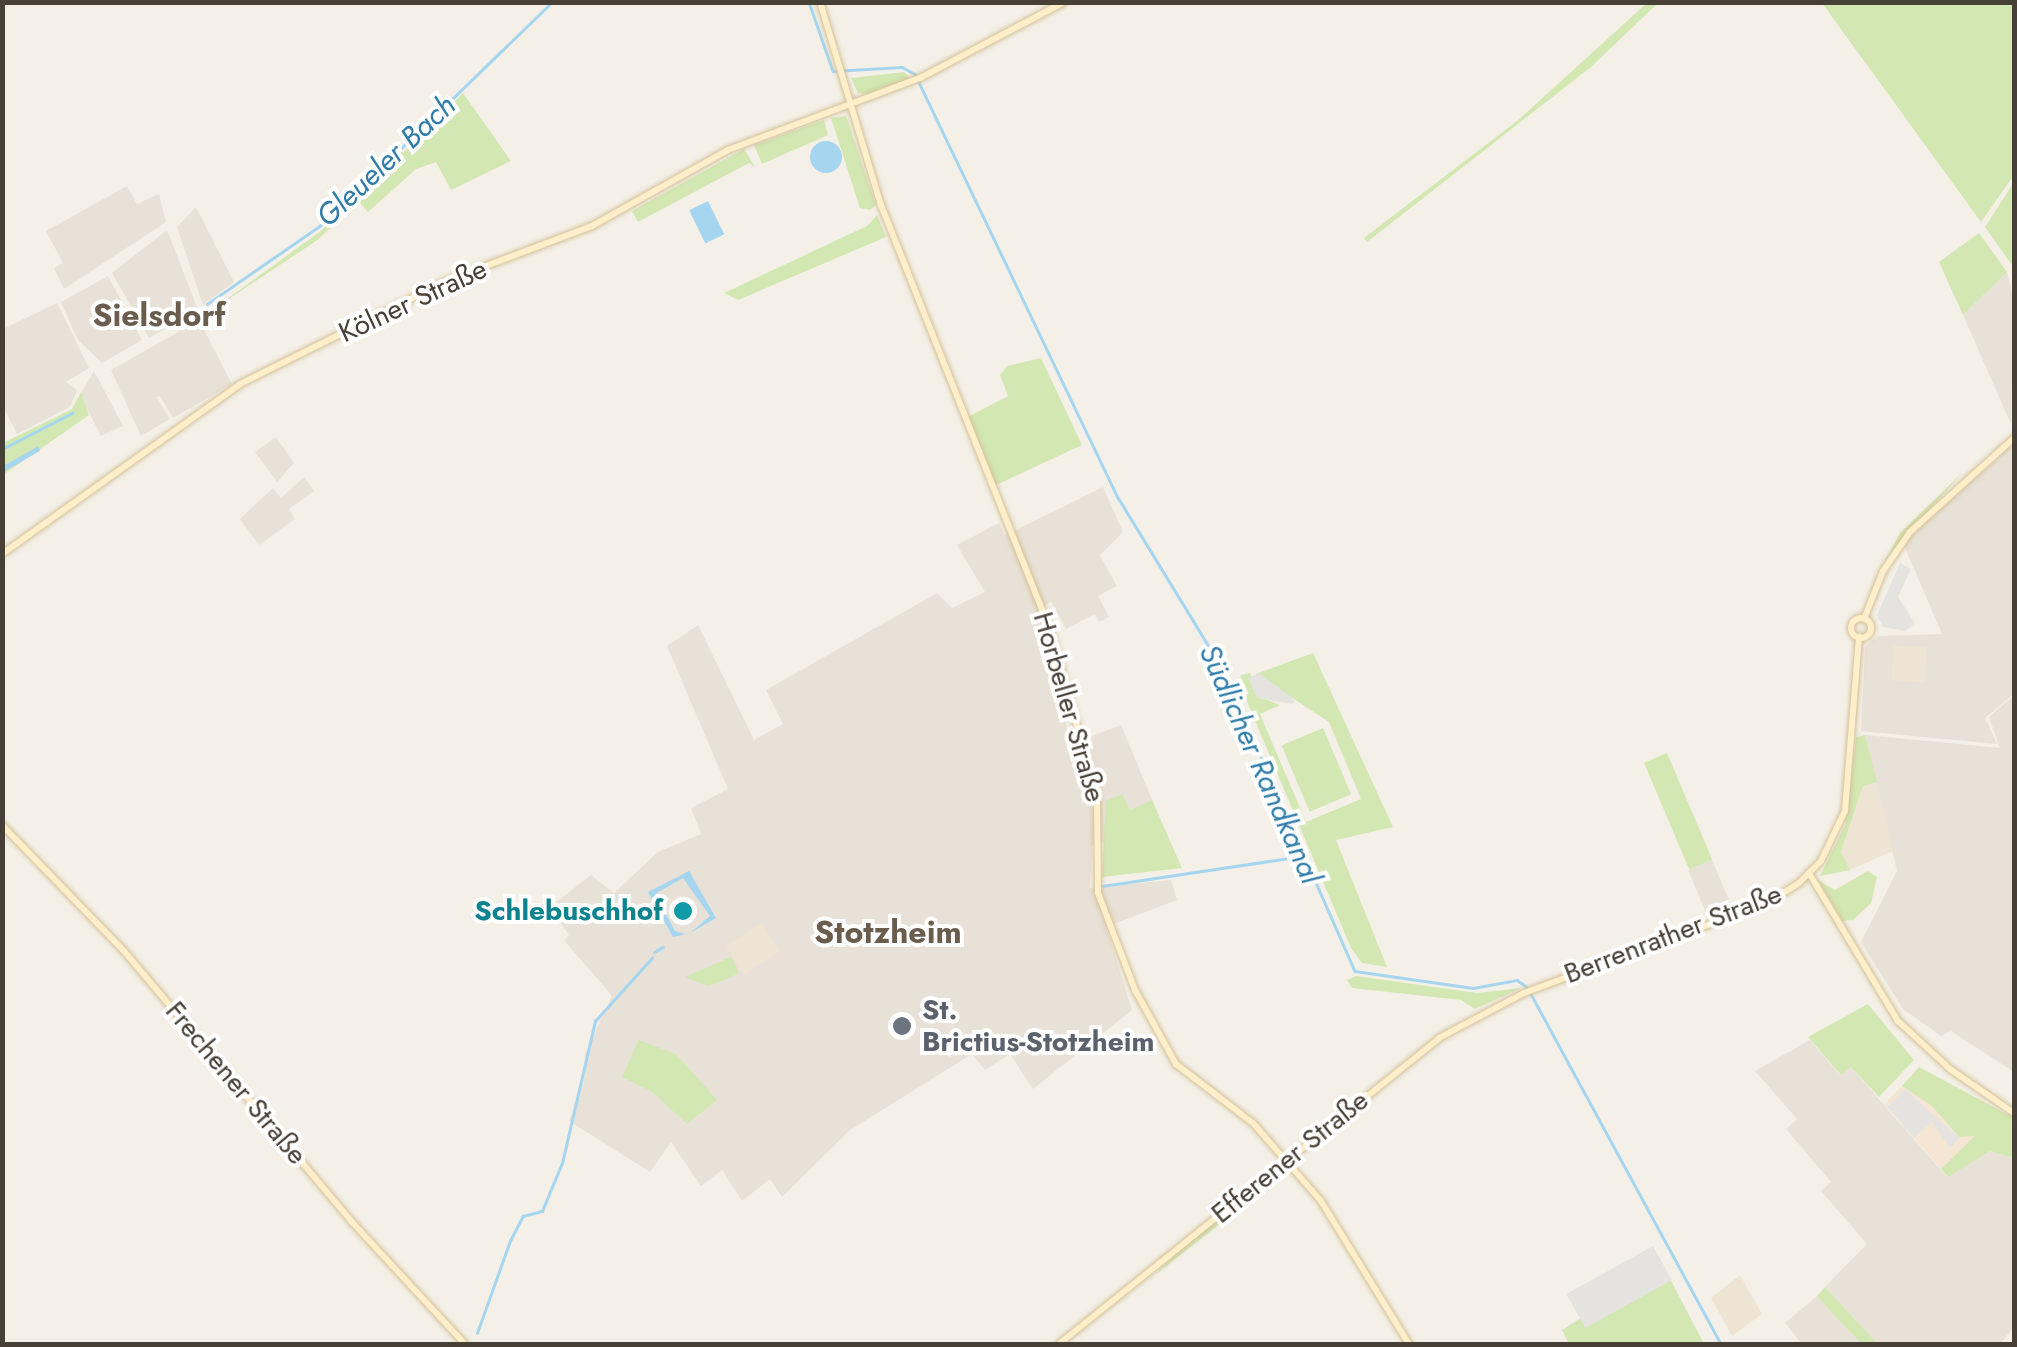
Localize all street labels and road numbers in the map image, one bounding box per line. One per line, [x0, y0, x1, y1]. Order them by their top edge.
street label: Kölner Straße [334, 252, 492, 350]
street label: Horbeller Straße [1026, 608, 1112, 806]
street label: Berrenrather Straße [1560, 877, 1786, 991]
street label: Frechener Straße [158, 995, 314, 1171]
street label: Efferener Straße [1205, 1084, 1375, 1230]

